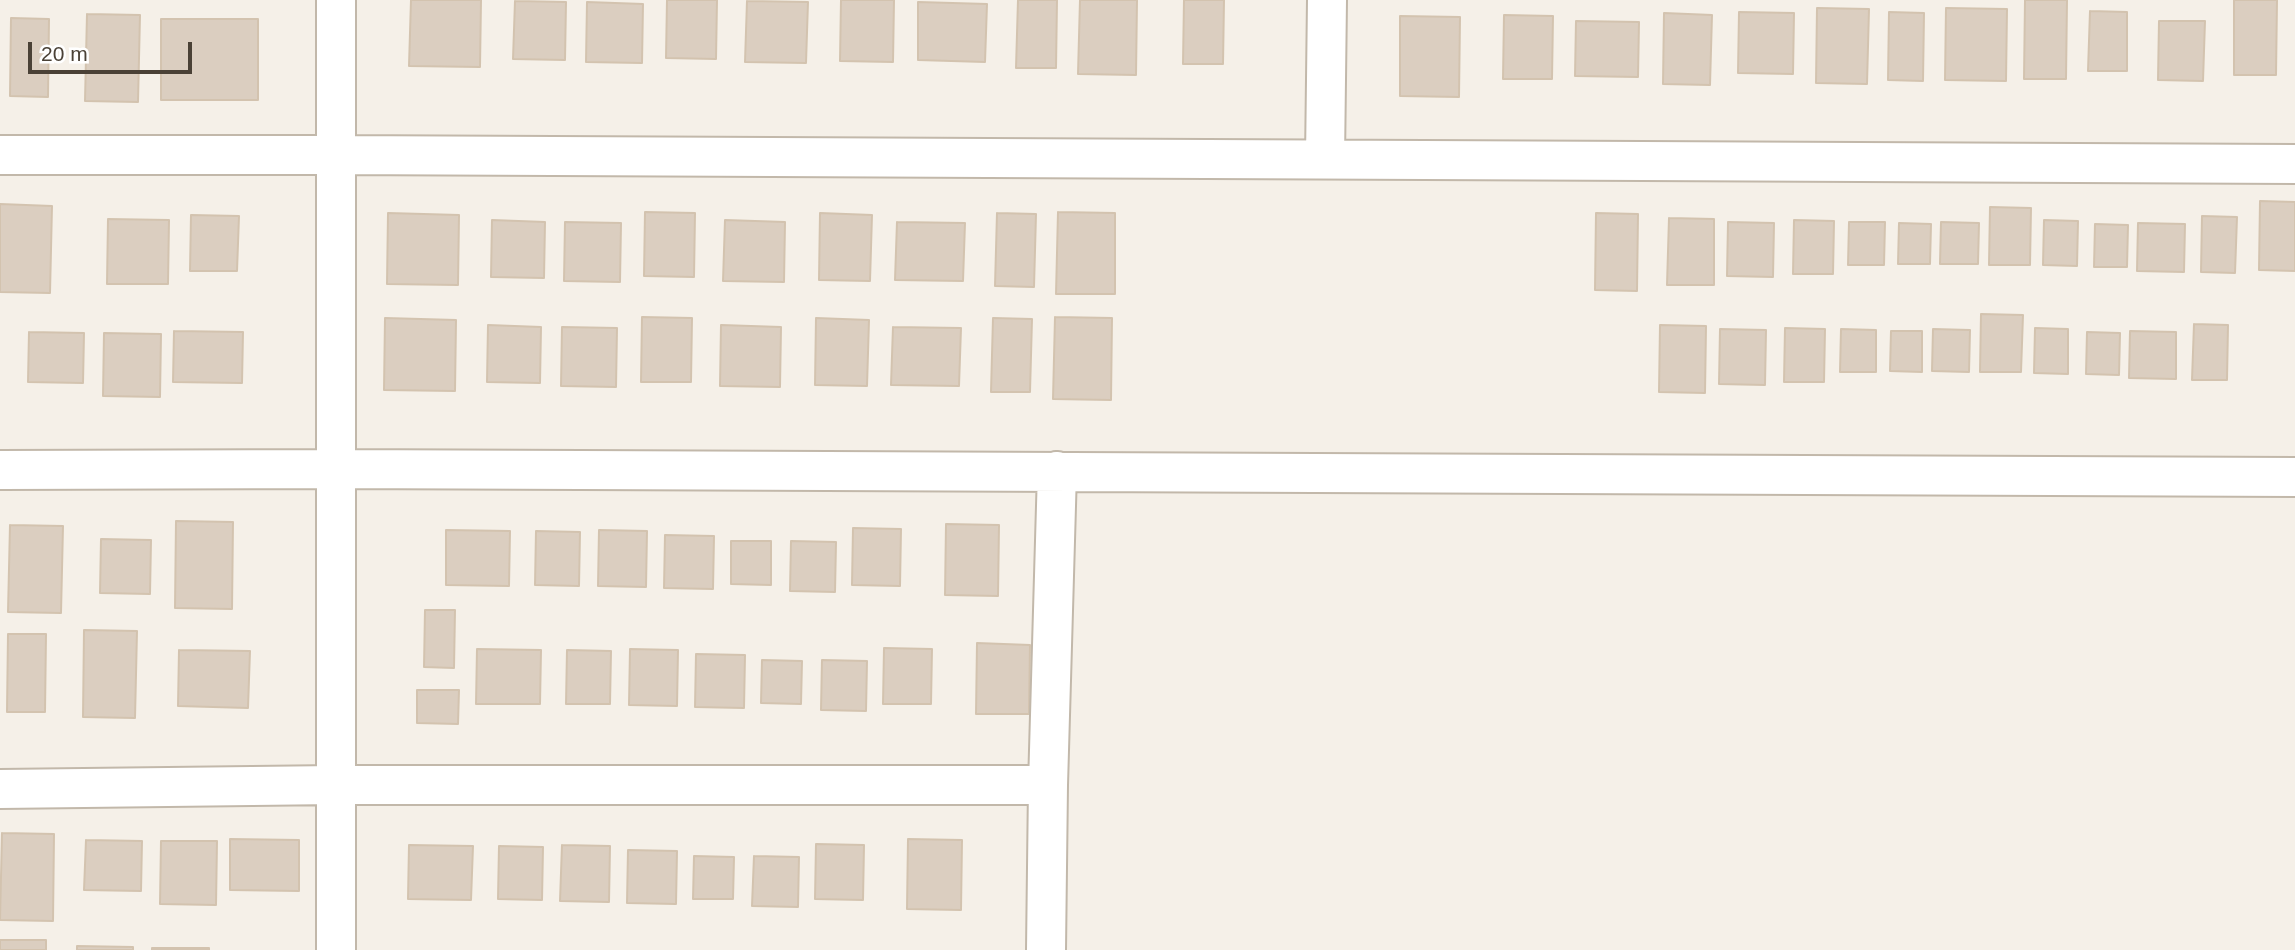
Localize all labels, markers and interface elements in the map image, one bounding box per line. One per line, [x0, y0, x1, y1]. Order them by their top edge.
scale bar [32, 28, 196, 72]
text: 20 m [41, 42, 88, 65]

